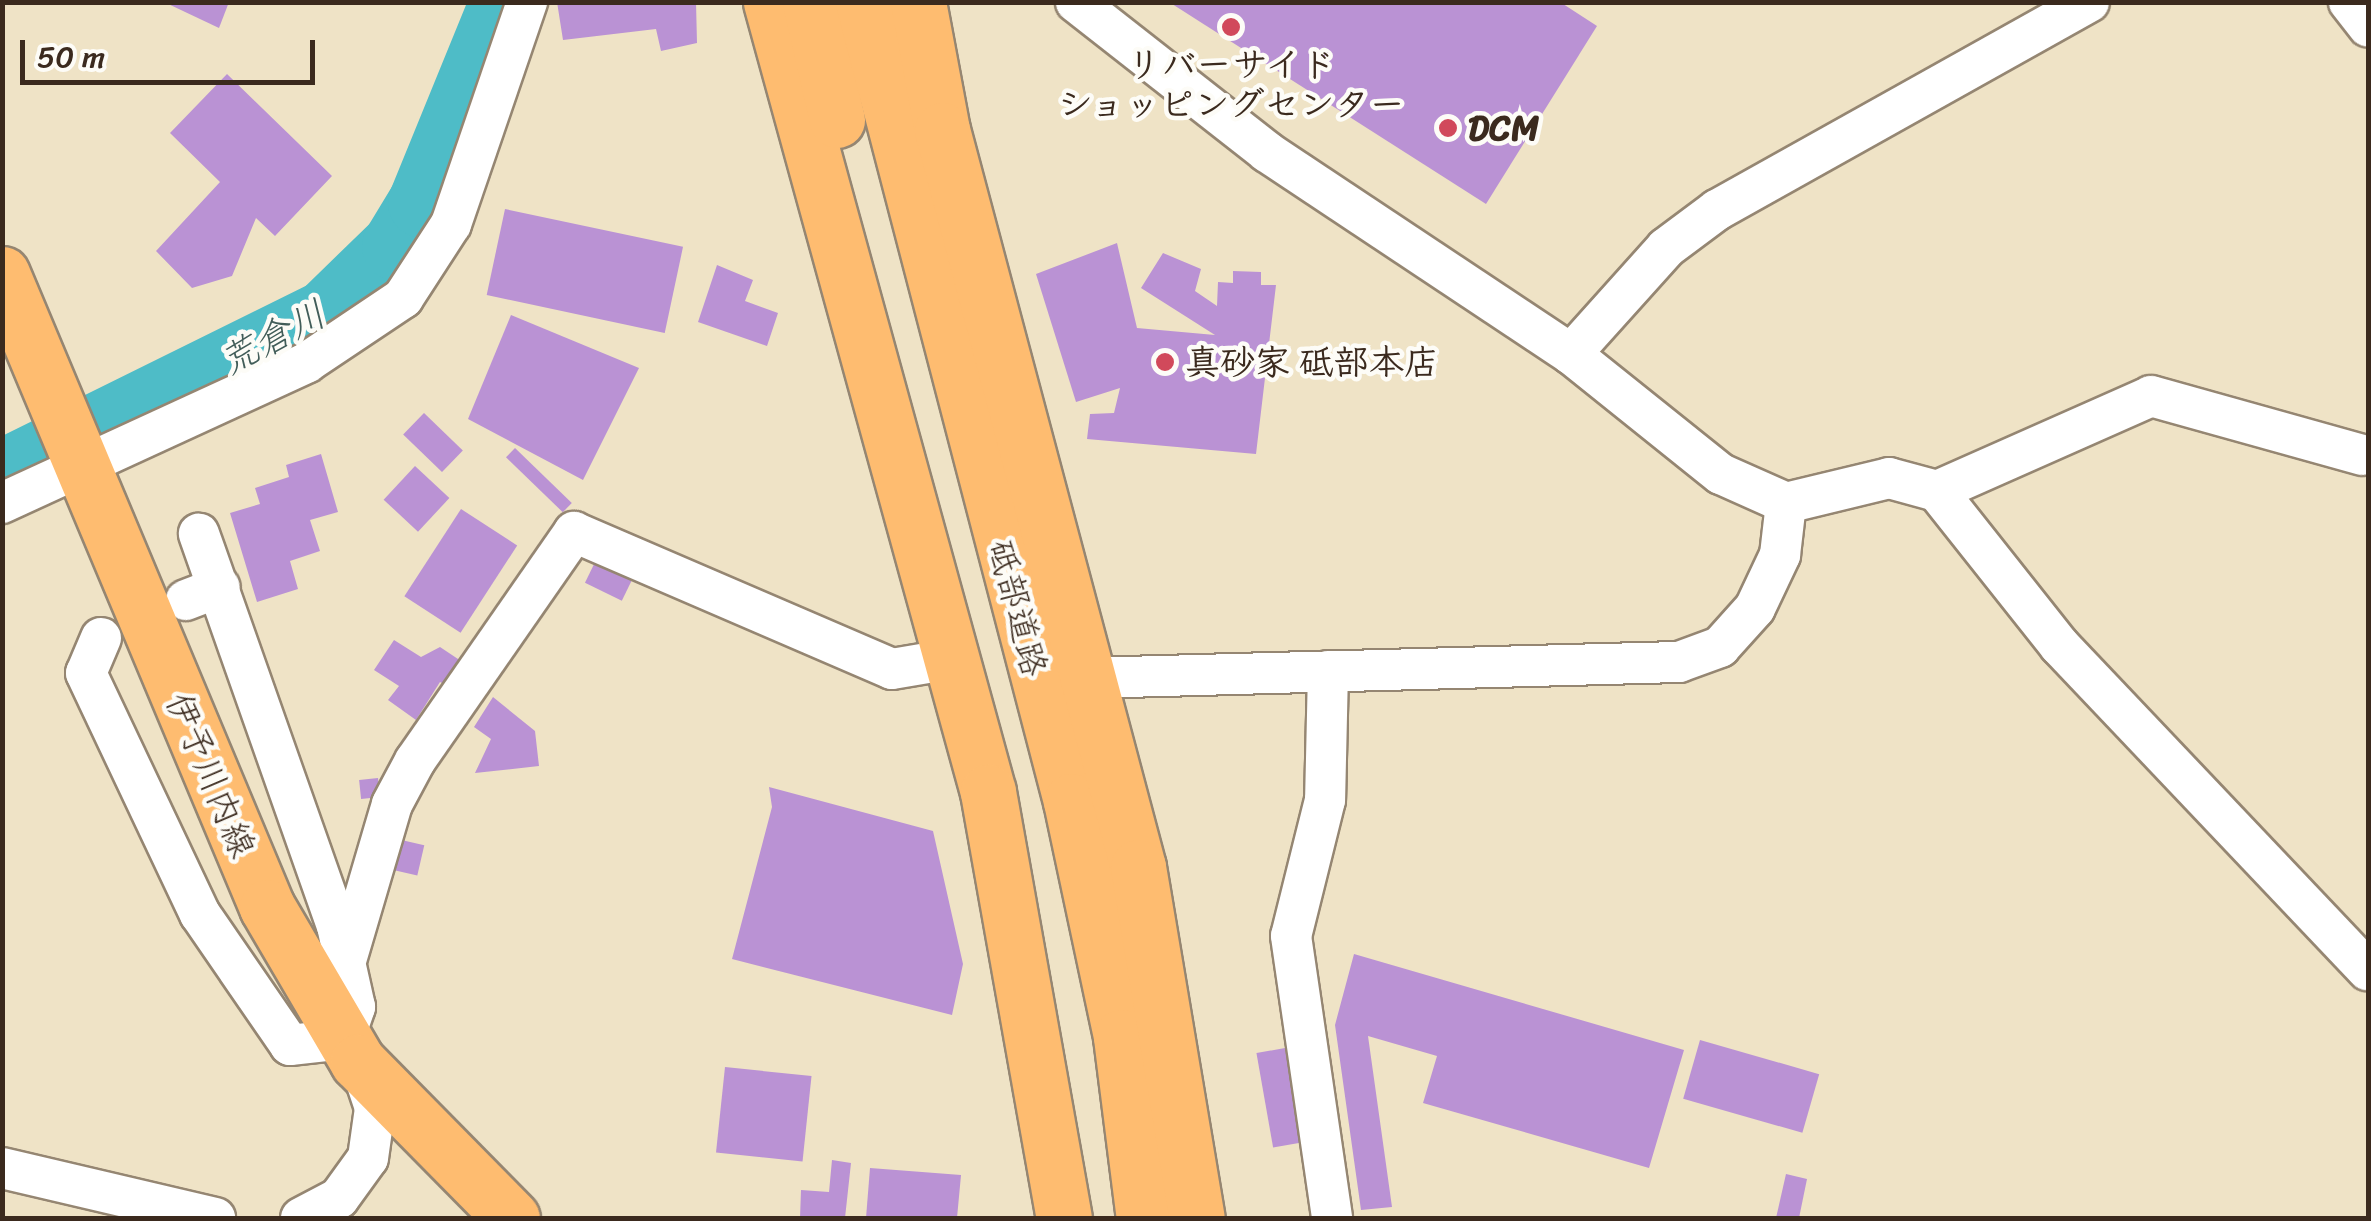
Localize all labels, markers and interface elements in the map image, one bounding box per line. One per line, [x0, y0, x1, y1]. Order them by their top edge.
marker: リバーサイド ショッピングセンター [1220, 16, 1242, 38]
scale bar [25, 20, 320, 82]
text: 50 m [37, 30, 105, 84]
place label: リバーサイド ショッピングセンター [1056, 43, 1406, 125]
place label: DCM [1468, 107, 1539, 149]
marker: DCM [1437, 117, 1459, 139]
water label: 荒倉川 [212, 291, 334, 385]
place label: 真砂家 砥部本店 [1185, 341, 1439, 383]
marker: 真砂家 砥部本店 [1154, 351, 1176, 373]
street label: 砥部道路 [980, 535, 1056, 681]
street label: 伊予川内線 [157, 686, 265, 864]

